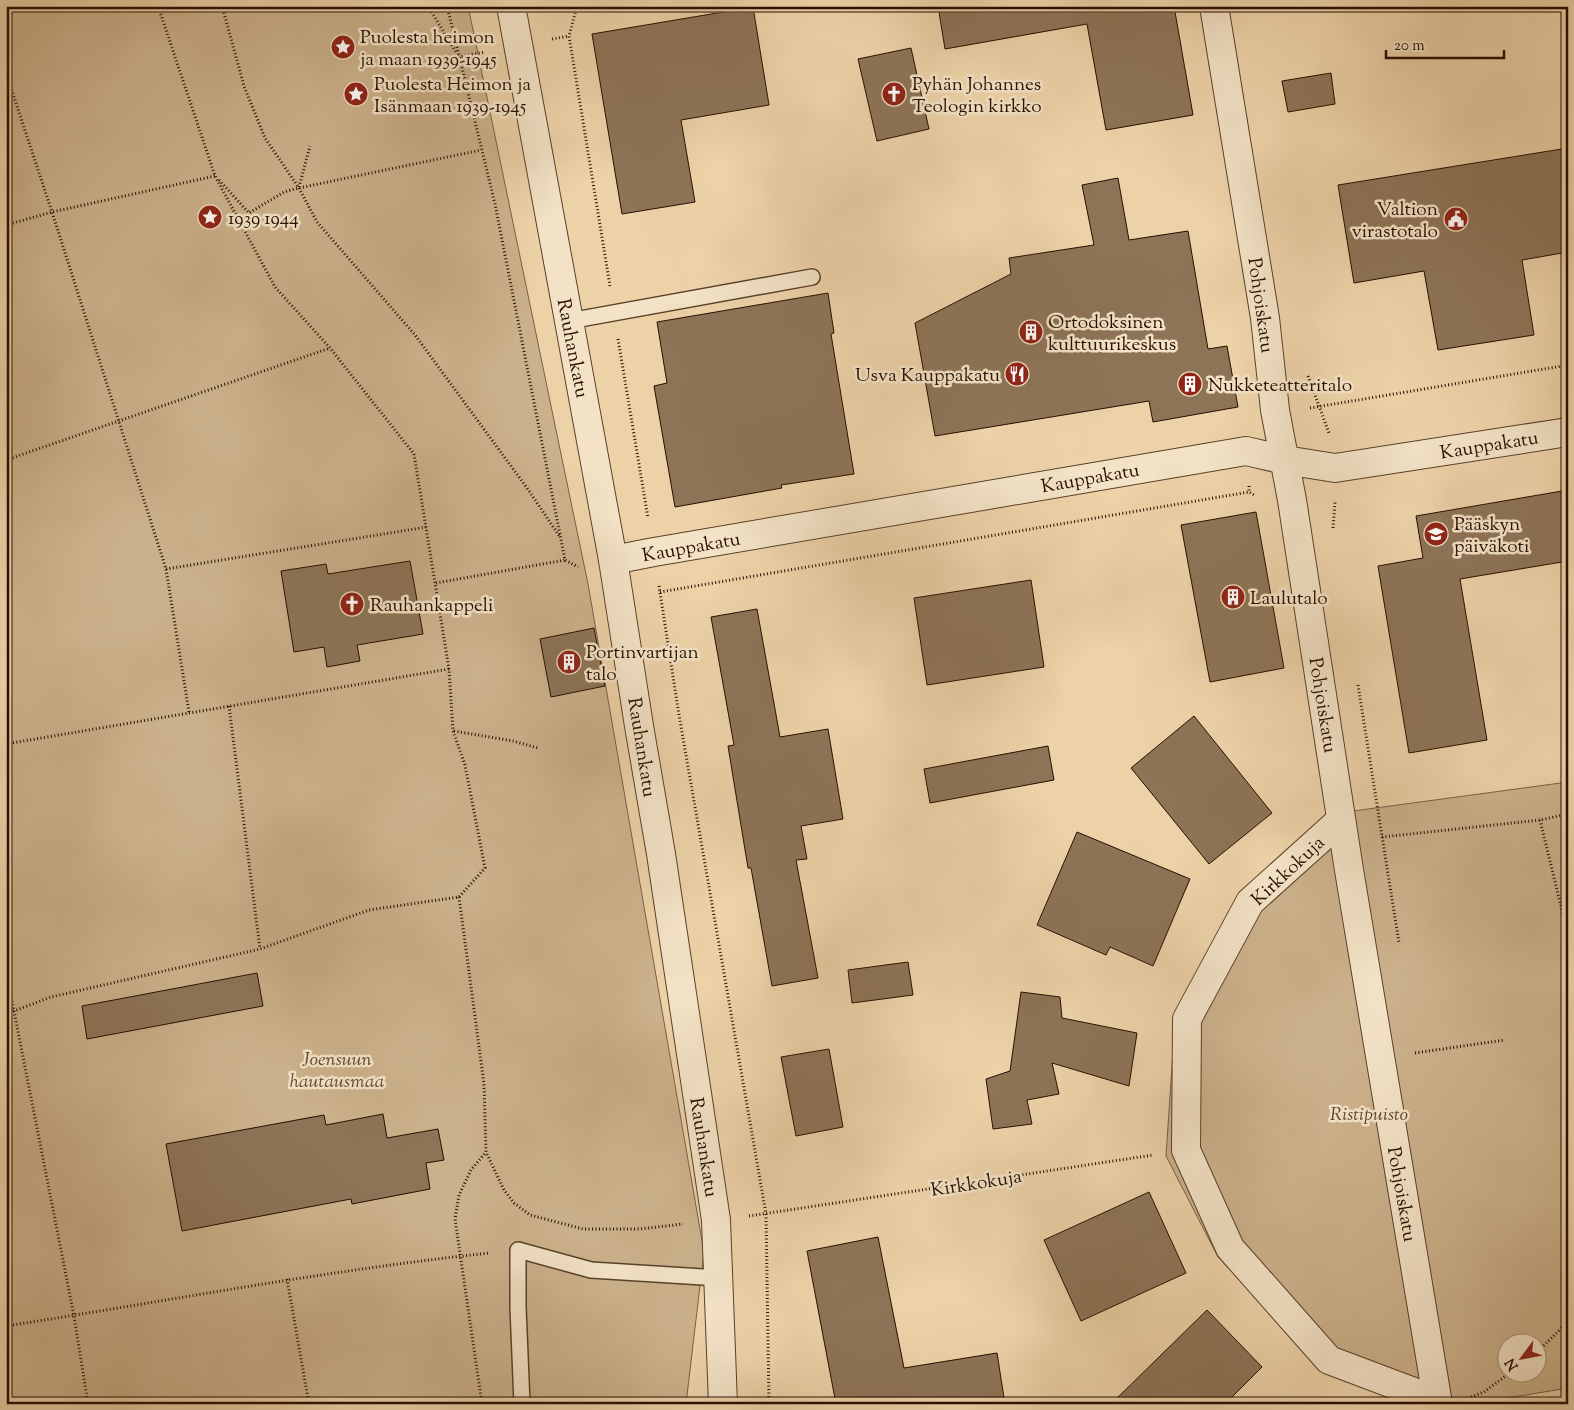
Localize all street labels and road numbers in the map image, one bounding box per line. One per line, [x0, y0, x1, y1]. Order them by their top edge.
street label: Pohjoiskatu [1239, 256, 1280, 355]
street label: Rauhankatu [549, 297, 594, 400]
street label: Kauppakatu [1438, 425, 1541, 468]
street label: Kauppakatu [1039, 458, 1142, 501]
street label: Kauppakatu [640, 527, 743, 570]
street label: Pohjoiskatu [1301, 656, 1342, 755]
street label: Rauhankatu [619, 696, 662, 799]
street label: Kirkkokuja [1246, 831, 1332, 913]
street label: Rauhankatu [681, 1096, 724, 1199]
street label: Pohjoiskatu [1379, 1145, 1422, 1244]
street label: Kirkkokuja [929, 1164, 1024, 1205]

